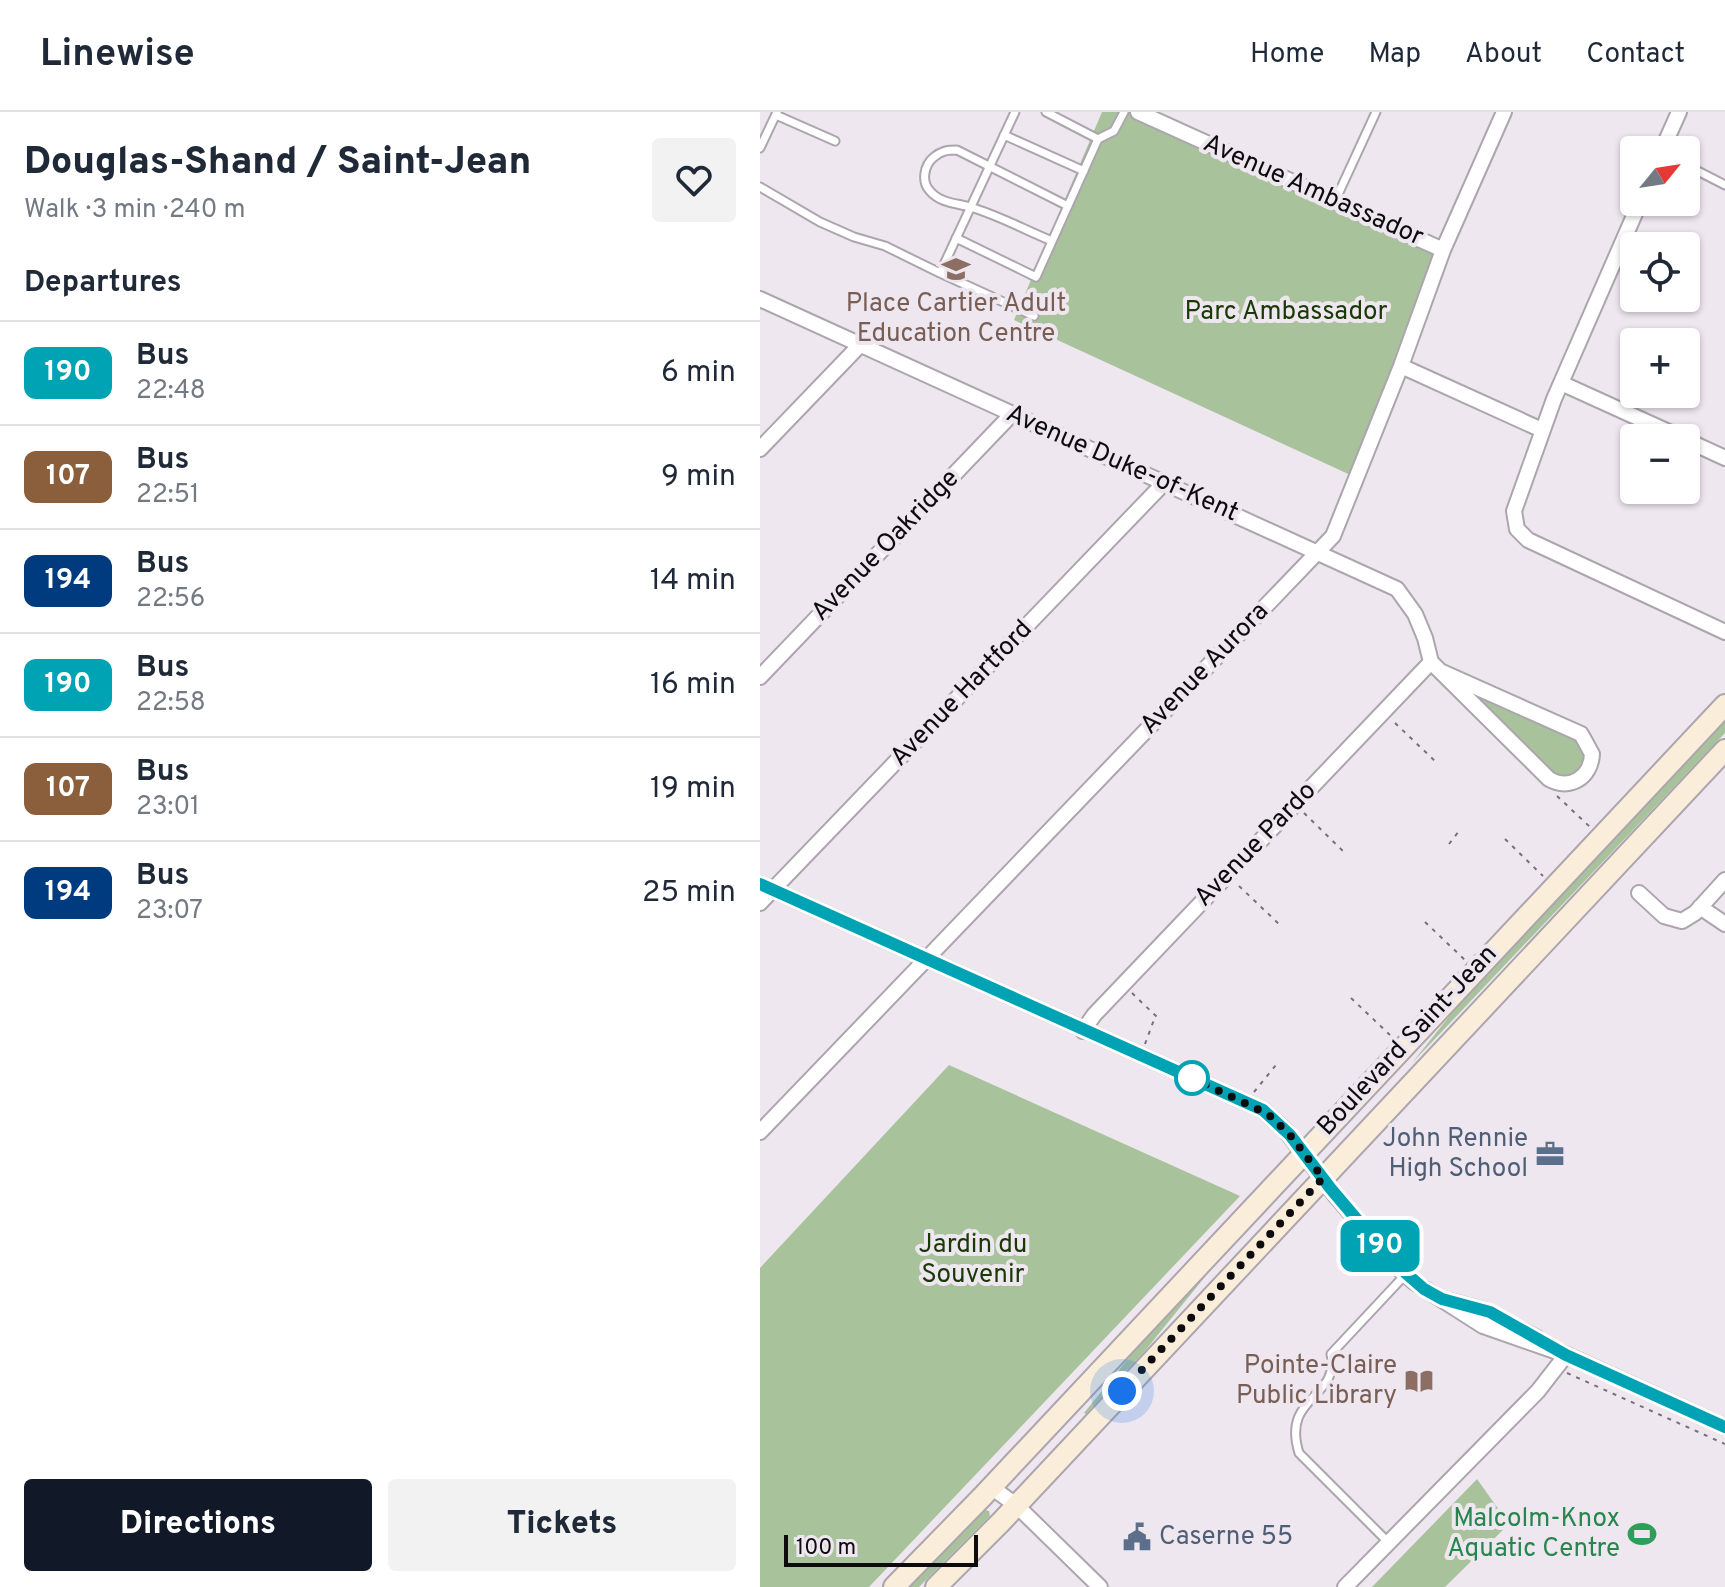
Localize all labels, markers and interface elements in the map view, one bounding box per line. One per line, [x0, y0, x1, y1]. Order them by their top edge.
text: Linewise [40, 31, 195, 80]
text: Home [1250, 37, 1324, 73]
text: Map [1368, 37, 1421, 73]
text: About [1465, 37, 1542, 73]
text: Contact [1586, 37, 1685, 73]
street label: Avenue Ambassador [1198, 128, 1428, 254]
north arrow [1620, 136, 1700, 216]
map controls [1620, 136, 1700, 504]
button: heart [652, 138, 736, 222]
text: Douglas-Shand / Saint-Jean [24, 139, 531, 188]
text: Walk · 3 min · 240 m [24, 194, 246, 227]
button: locate [1620, 232, 1700, 312]
school or university icon: Place Cartier Adult Education Centre [941, 254, 971, 284]
text: Departures [24, 265, 182, 302]
place label: Place Cartier Adult Education Centre [846, 288, 1066, 351]
park label: Parc Ambassador [1184, 296, 1388, 329]
button: + [1620, 328, 1700, 408]
text: Bus [136, 338, 189, 375]
text: 190 [45, 355, 91, 391]
text: 6 min [661, 355, 736, 392]
text: 22:48 [136, 375, 206, 408]
street label: Avenue Duke-of-Kent [1001, 398, 1243, 530]
button: − [1620, 424, 1700, 504]
text: Bus [136, 442, 189, 479]
text: 107 [46, 459, 90, 495]
text: 9 min [661, 459, 736, 496]
street label: Avenue Oakridge [805, 463, 967, 629]
text: 22:51 [136, 479, 200, 512]
text: Bus [136, 546, 189, 583]
text: 194 [45, 563, 91, 599]
text: 14 min [650, 563, 736, 600]
text: 22:56 [136, 583, 205, 616]
street label: Avenue Aurora [1134, 596, 1276, 742]
street label: Avenue Hartford [884, 614, 1040, 774]
text: Bus [136, 650, 189, 687]
text: 190 [45, 667, 91, 703]
text: 16 min [650, 667, 736, 704]
text: 22:58 [136, 687, 206, 720]
text: Bus [136, 754, 189, 791]
text: 107 [46, 771, 90, 807]
text: 19 min [650, 771, 736, 808]
street label: Avenue Pardo [1188, 775, 1324, 915]
text: 23:01 [136, 791, 200, 824]
text: Bus [136, 858, 189, 895]
text: 194 [45, 875, 91, 911]
text: 25 min [642, 875, 736, 912]
text: 23:07 [136, 895, 203, 928]
street label: Boulevard Saint-Jean [1311, 939, 1505, 1143]
unlabelled marker [1175, 1061, 1209, 1095]
place label: John Rennie High School [1382, 1123, 1528, 1186]
office icon: John Rennie High School [1535, 1139, 1565, 1169]
line badge: 190 [1334, 1220, 1426, 1272]
text: 190 [1357, 1228, 1403, 1264]
park label: Jardin du Souvenir [919, 1229, 1027, 1292]
place label: Pointe-Claire Public Library [1236, 1350, 1397, 1413]
library icon: Pointe-Claire Public Library [1404, 1366, 1434, 1396]
your location [1102, 1371, 1142, 1411]
button: Directions [24, 1479, 372, 1571]
button: Tickets [388, 1479, 736, 1571]
place label: Malcolm-Knox Aquatic Centre [1447, 1503, 1620, 1566]
sports icon: Malcolm-Knox Aquatic Centre [1627, 1519, 1657, 1549]
place label: Caserne 55 [1159, 1521, 1293, 1554]
public building icon: Caserne 55 [1122, 1522, 1152, 1552]
scale bar [784, 1531, 978, 1567]
text: 100 m [796, 1535, 856, 1562]

